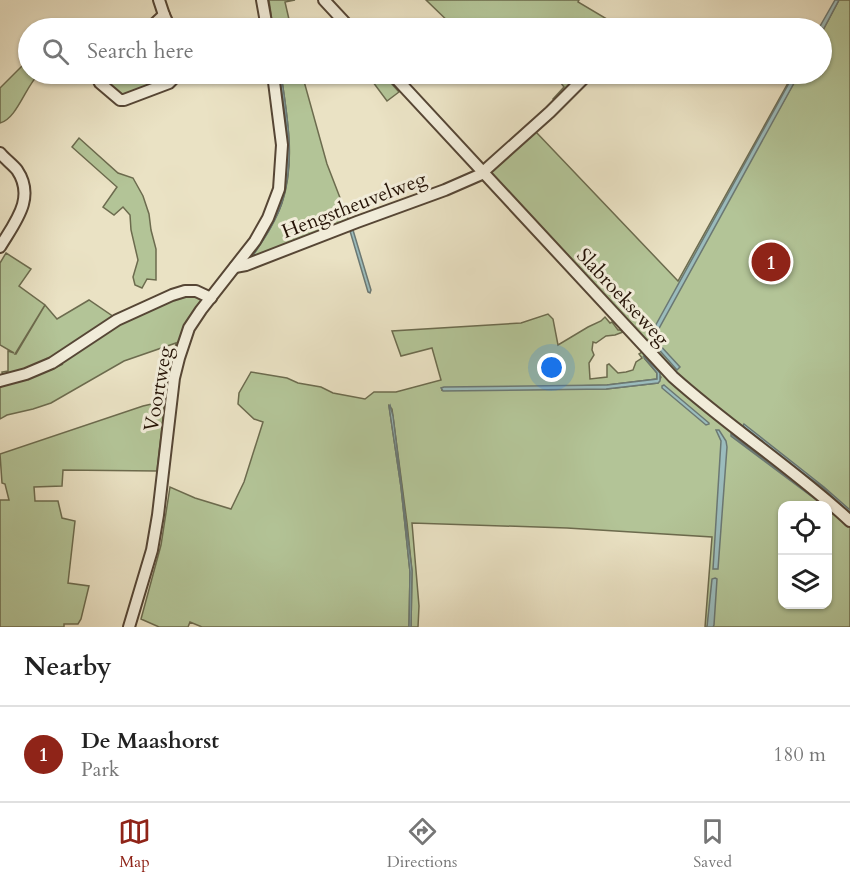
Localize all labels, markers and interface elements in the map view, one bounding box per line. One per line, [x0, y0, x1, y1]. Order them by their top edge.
search box [18, 18, 832, 84]
icon: search [39, 35, 72, 68]
text: Search here [87, 36, 194, 66]
street label: Hengstheuvelweg [278, 165, 431, 245]
pin: 1 [752, 240, 790, 284]
street label: Slabroekseweg [571, 242, 676, 352]
street label: Voortweg [137, 343, 179, 434]
your location [537, 353, 566, 382]
map controls [778, 501, 832, 609]
button: locate [778, 501, 832, 555]
button: layers [778, 555, 832, 609]
text: Nearby [24, 649, 112, 684]
text: De Maashorst [81, 726, 219, 756]
text: 1 [38, 741, 49, 768]
text: 180 m [773, 741, 826, 768]
text: Park [81, 756, 119, 783]
tab: Map [118, 815, 151, 873]
tab: Directions [387, 815, 457, 873]
tab: Saved [693, 815, 732, 873]

